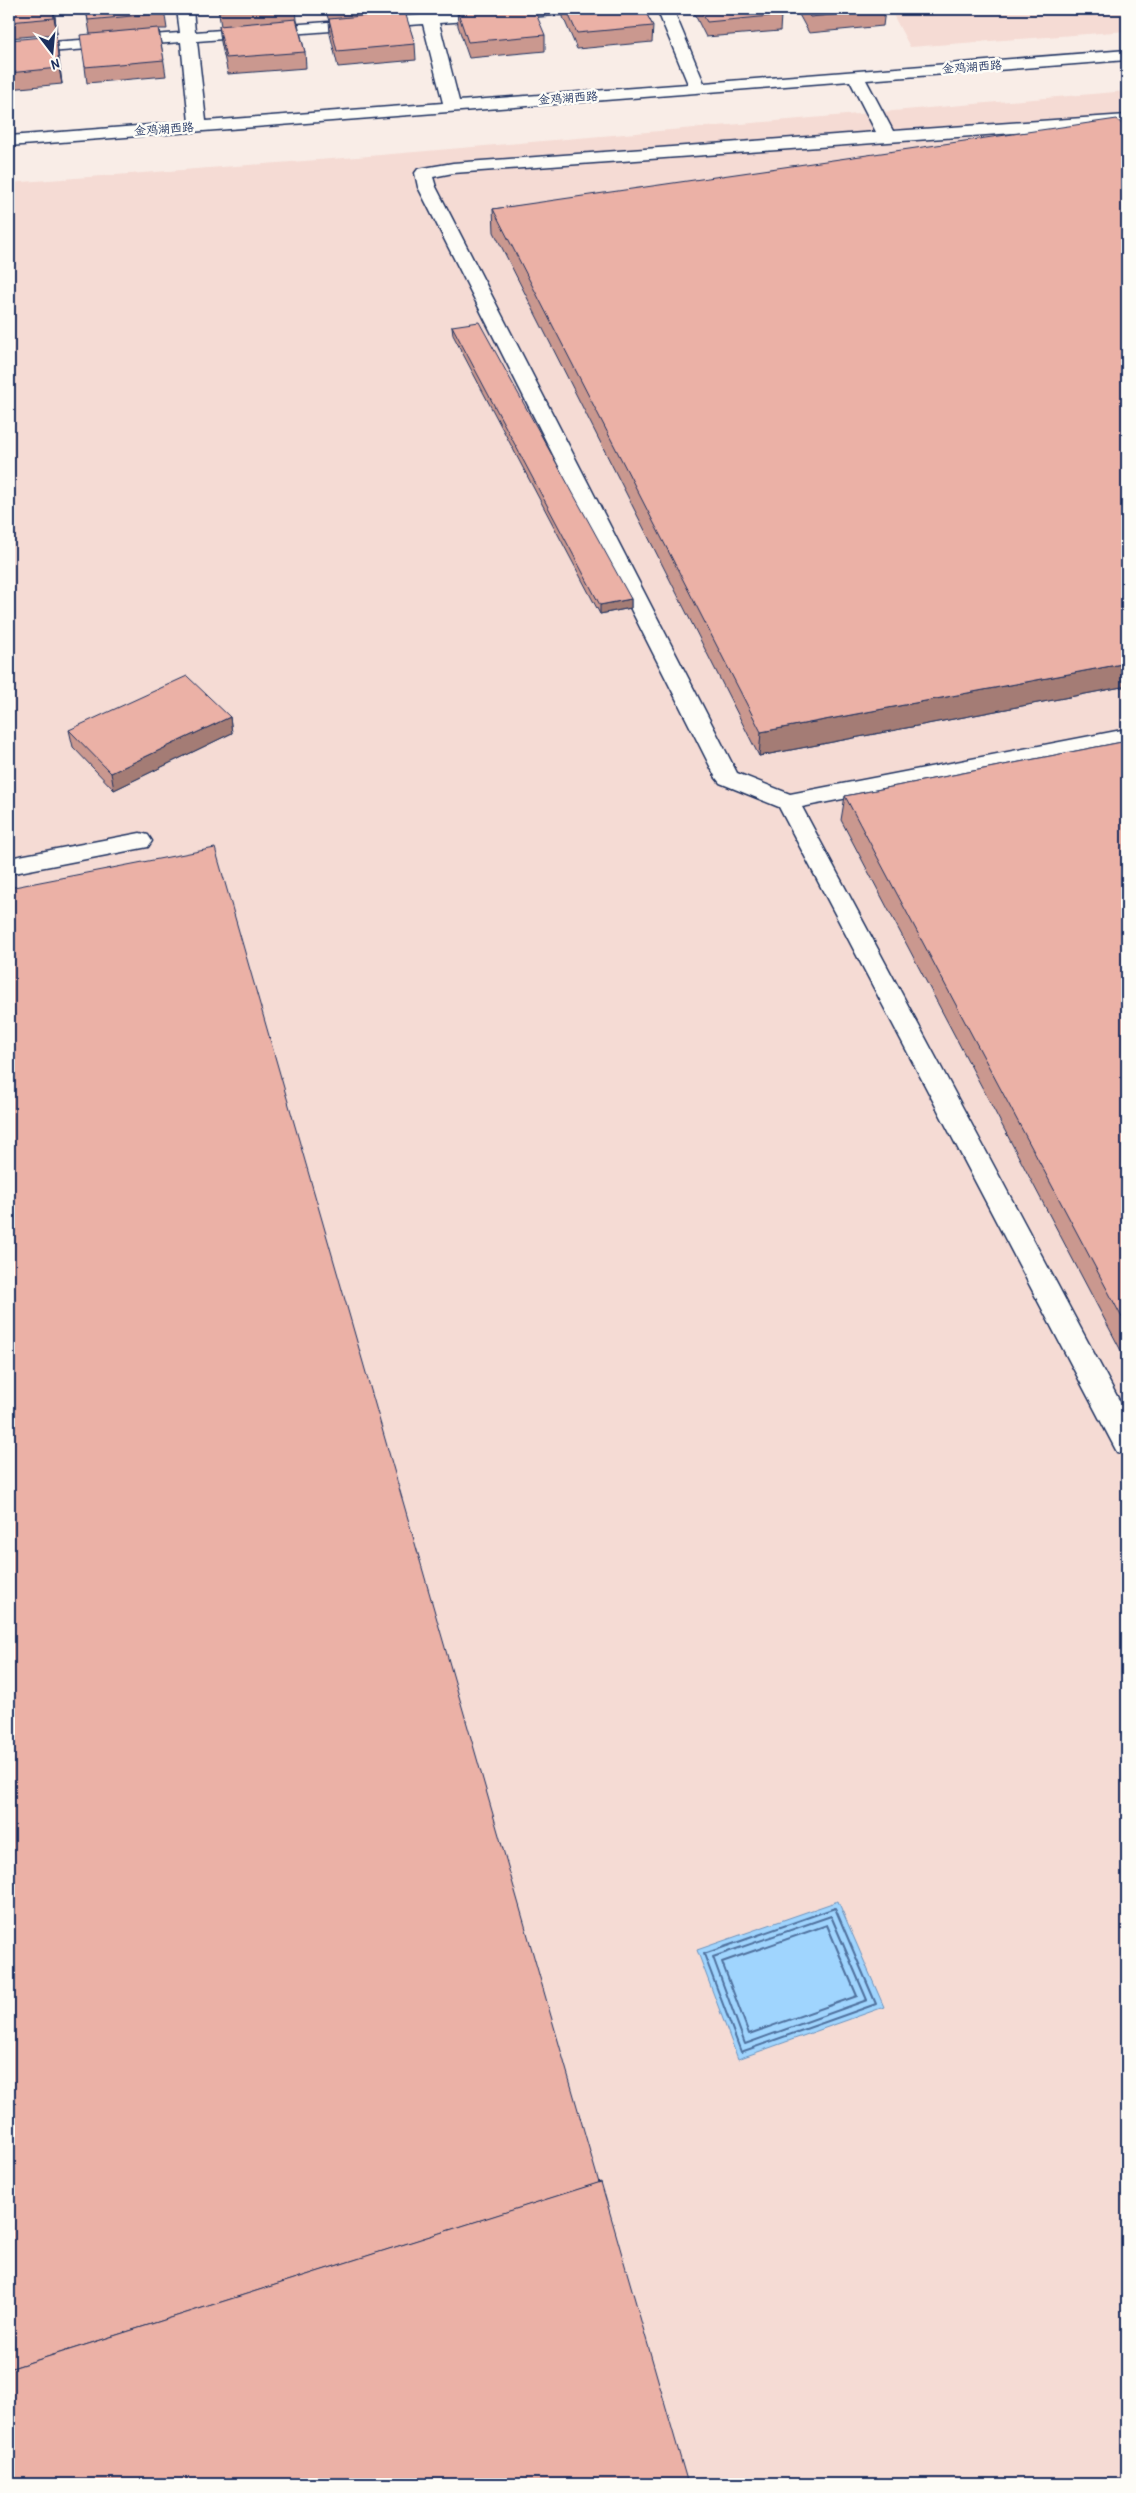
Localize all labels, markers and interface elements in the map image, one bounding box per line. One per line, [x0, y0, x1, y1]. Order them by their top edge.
north arrow [28, 28, 78, 78]
text: N [49, 55, 62, 75]
street label: 金鸡湖西路 [941, 56, 1002, 77]
street label: 金鸡湖西路 [537, 87, 598, 108]
street label: 金鸡湖西路 [133, 118, 194, 139]

